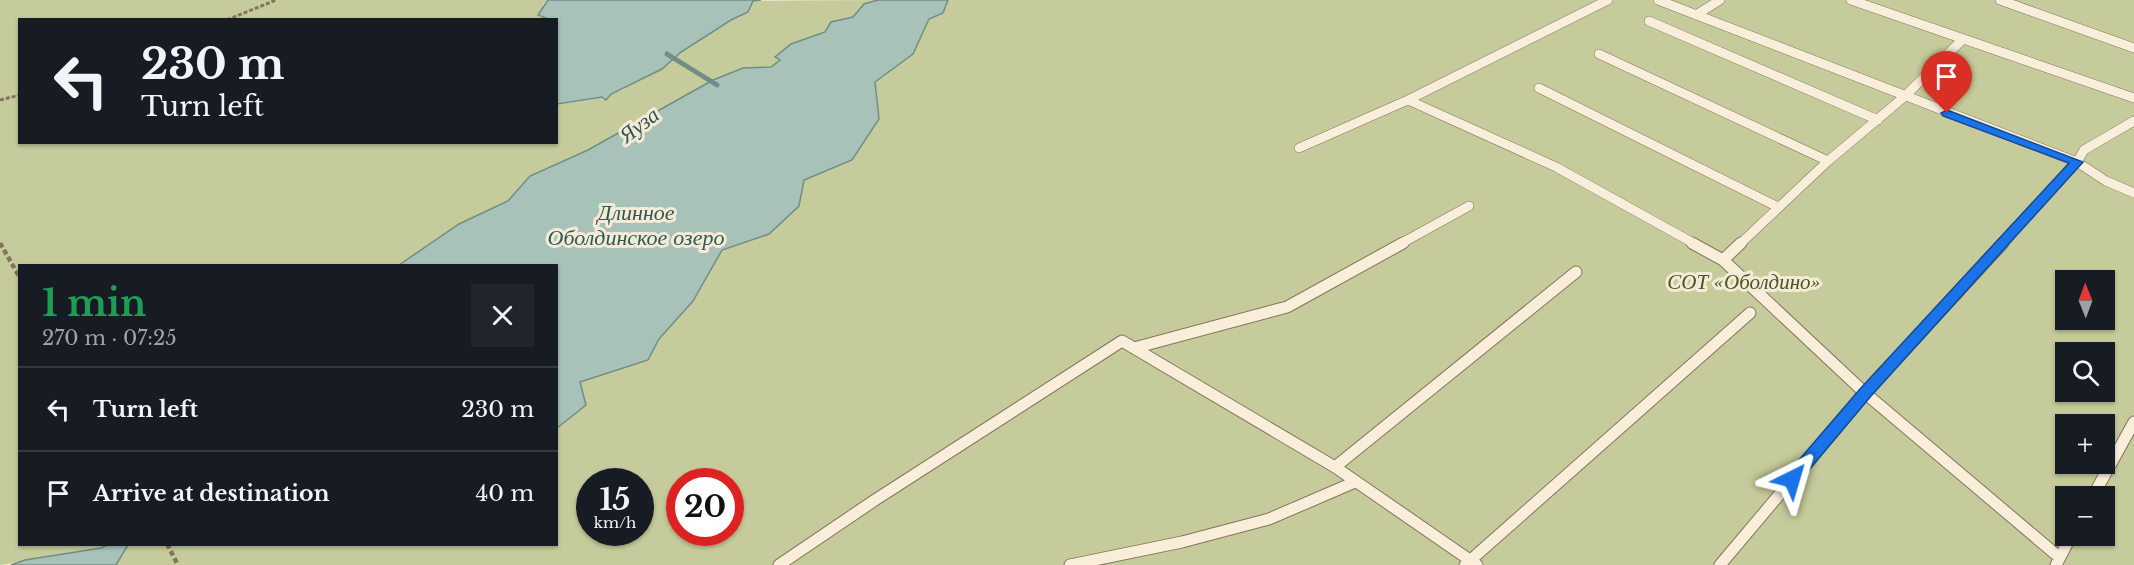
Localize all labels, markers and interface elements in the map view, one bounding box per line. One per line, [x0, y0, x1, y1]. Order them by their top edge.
text: 230 m [141, 38, 284, 90]
icon: left [42, 42, 120, 120]
pin [1921, 51, 1972, 113]
icon: arrive [1930, 60, 1963, 93]
text: Turn left [141, 90, 264, 123]
water label: Яуза [613, 101, 665, 149]
water label: Длинное Оболдинское озеро [548, 199, 724, 251]
park label: СОТ «Оболдино» [1667, 269, 1821, 295]
north arrow [2055, 270, 2115, 330]
map controls [2055, 270, 2115, 546]
text: 1 min [42, 281, 146, 326]
button: close [471, 284, 534, 347]
text: 270 m · 07:25 [42, 326, 177, 350]
button: search [2055, 342, 2115, 402]
icon: left [42, 393, 75, 426]
text: Turn left [93, 396, 198, 423]
text: 230 m [461, 396, 534, 423]
button: + [2055, 414, 2115, 474]
position arrow [1760, 447, 1824, 511]
speed limit sign: 20 [666, 468, 744, 546]
icon: arrive [42, 477, 75, 510]
text: Arrive at destination [93, 480, 330, 507]
text: 40 m [476, 480, 534, 507]
text: 15 [600, 481, 630, 518]
button: − [2055, 486, 2115, 546]
text: km/h [594, 513, 636, 532]

